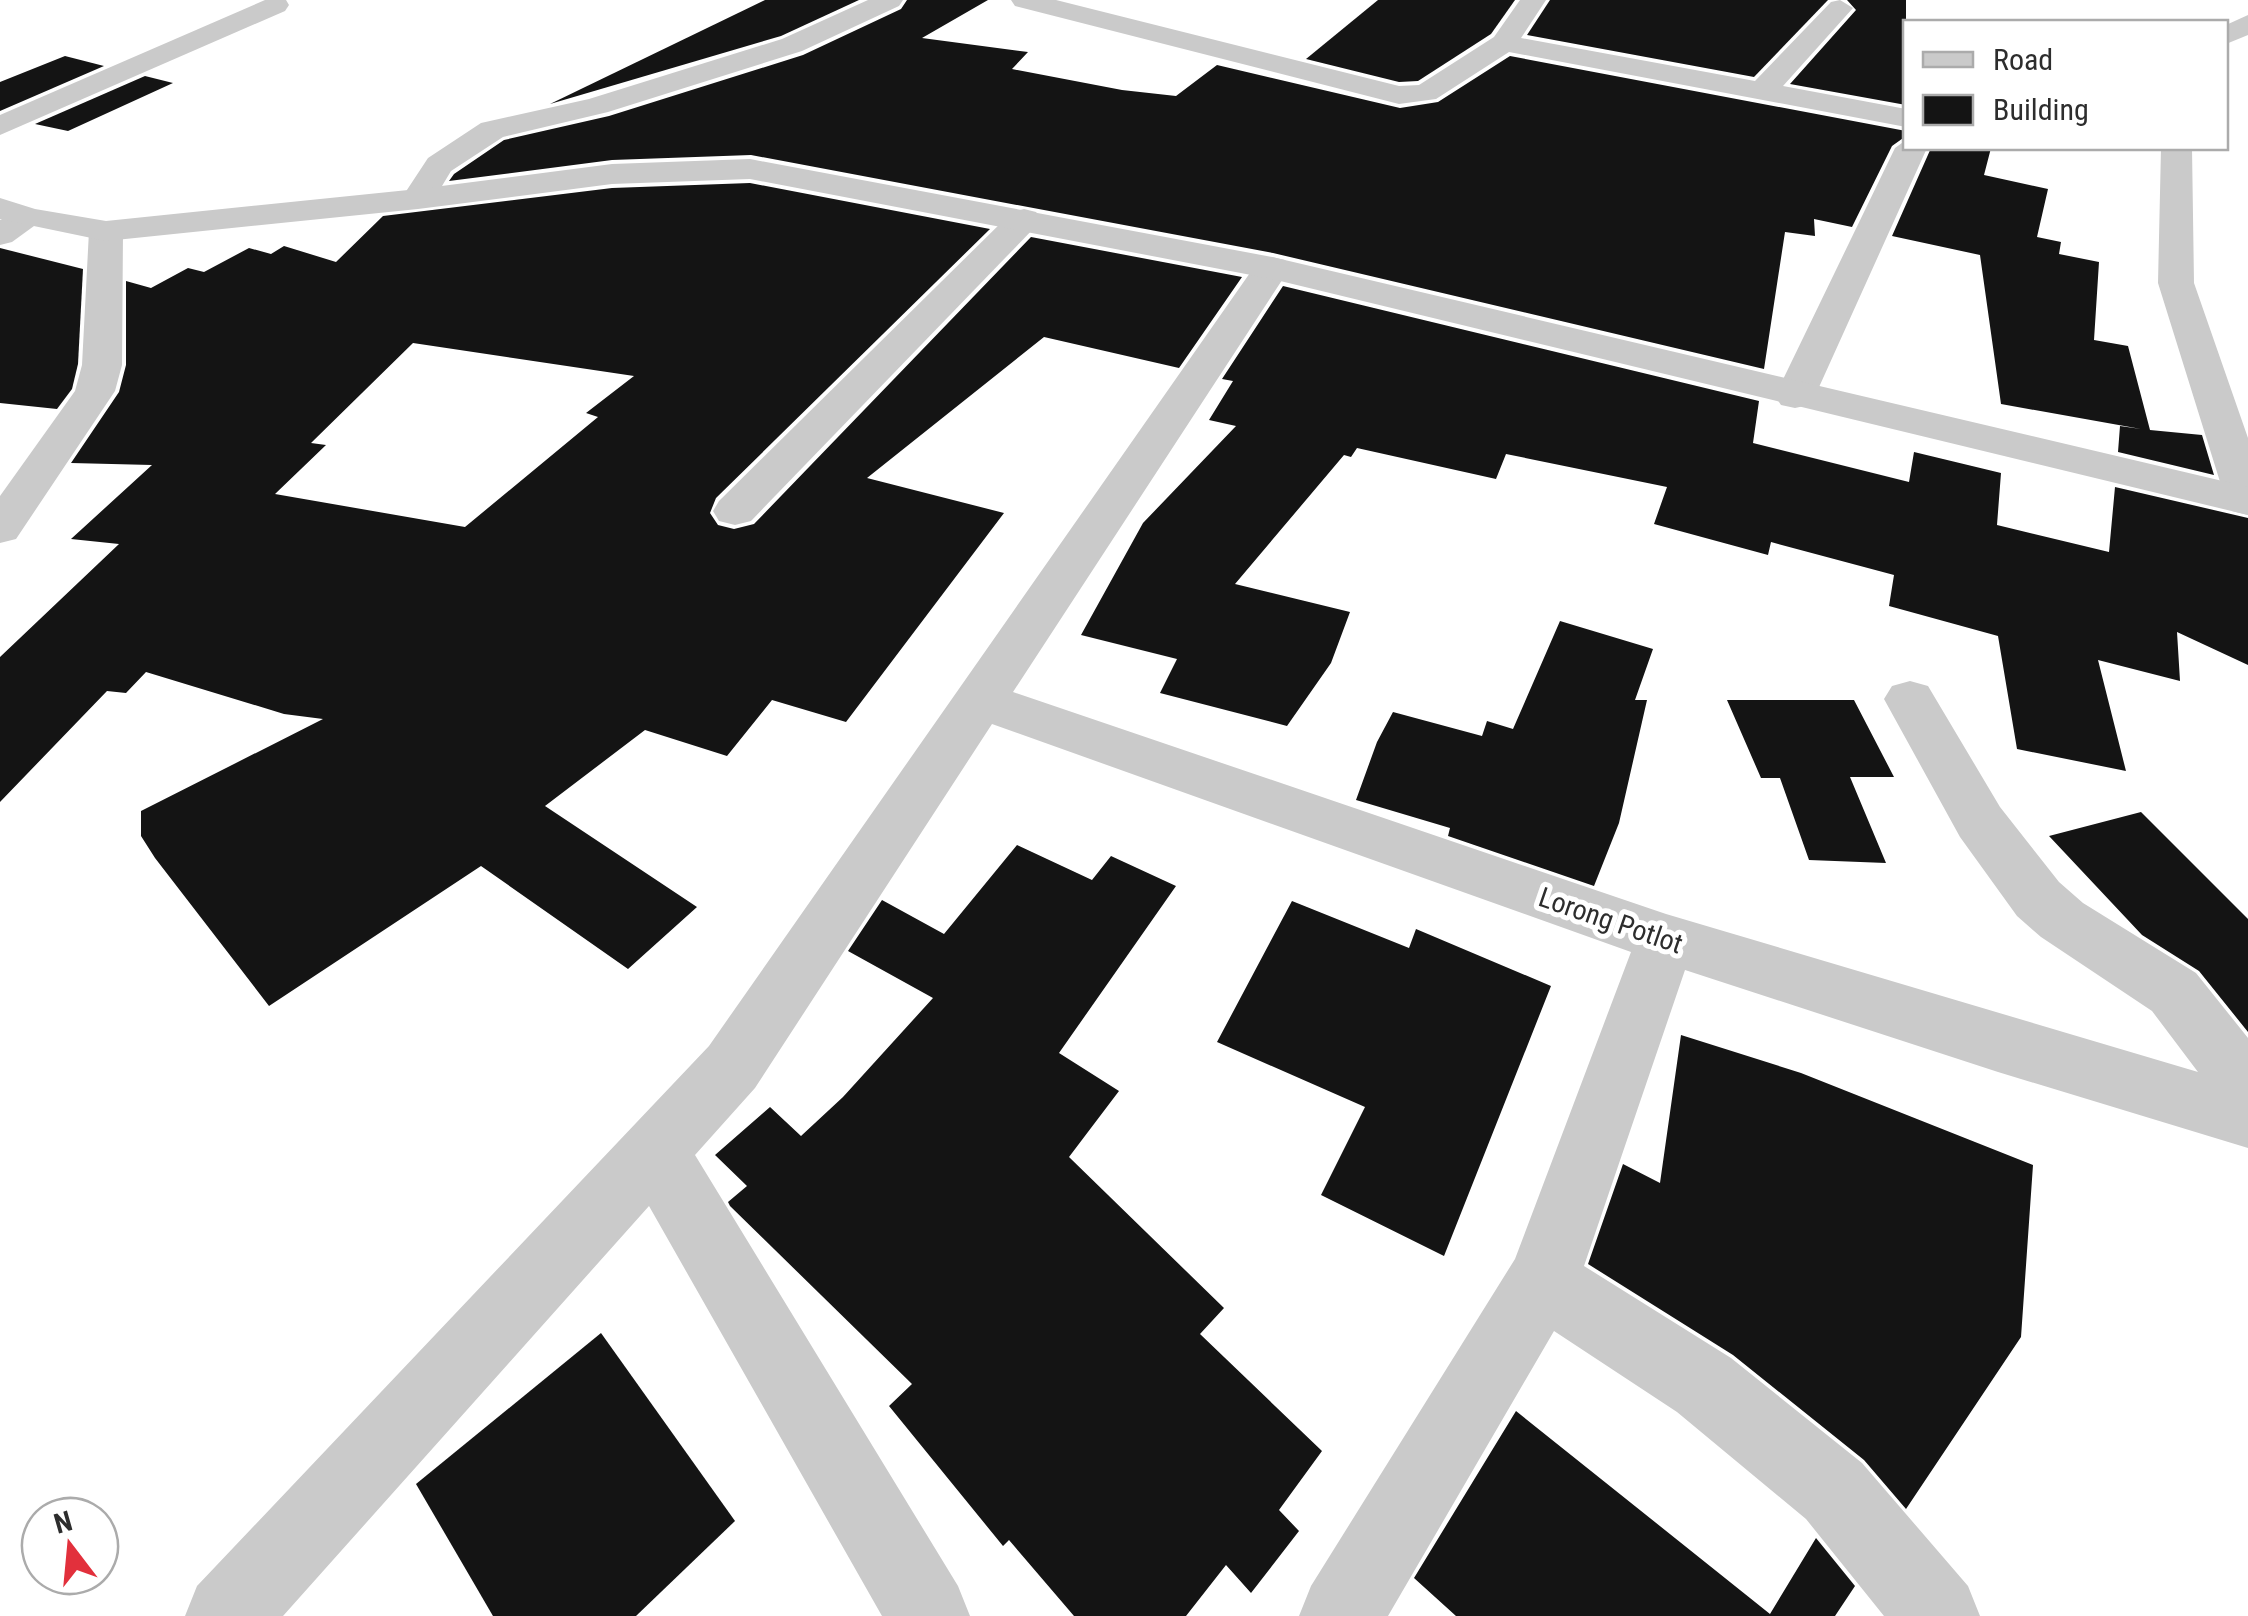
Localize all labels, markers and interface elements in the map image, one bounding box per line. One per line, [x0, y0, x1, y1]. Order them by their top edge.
legend [1903, 20, 2228, 150]
text: Road [1993, 42, 2053, 77]
text: Building [1993, 92, 2089, 127]
street label: Lorong Potlot [1535, 880, 1687, 960]
north arrow [20, 1496, 120, 1596]
text: N [50, 1504, 76, 1541]

